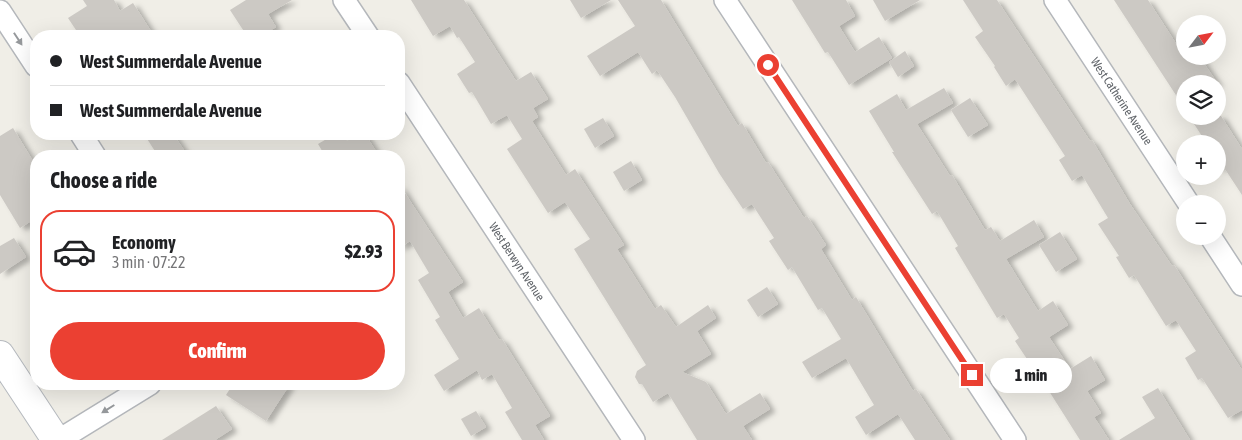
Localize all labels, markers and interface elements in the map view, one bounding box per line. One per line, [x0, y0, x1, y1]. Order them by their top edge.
north arrow [1176, 15, 1226, 65]
map controls [1176, 15, 1226, 245]
one-way arrow [13, 32, 23, 45]
text: West Summerdale Avenue [80, 50, 262, 72]
route start [757, 54, 779, 76]
street label: West Catherine Avenue [1088, 55, 1155, 147]
button: layers [1176, 75, 1226, 125]
text: West Summerdale Avenue [80, 99, 262, 121]
button: + [1176, 135, 1226, 185]
text: Choose a ride [50, 167, 157, 193]
button: − [1176, 195, 1226, 245]
street label: West Berwyn Avenue [486, 220, 547, 303]
icon: car [52, 229, 97, 274]
text: Economy [112, 231, 176, 253]
text: $2.93 [345, 240, 383, 262]
text: 3 min · 07:22 [112, 253, 185, 271]
button: Confirm [50, 322, 385, 380]
callout: 1 min [990, 358, 1072, 392]
route end [961, 364, 983, 386]
text: 1 min [1015, 366, 1047, 384]
one-way arrow [102, 405, 115, 414]

